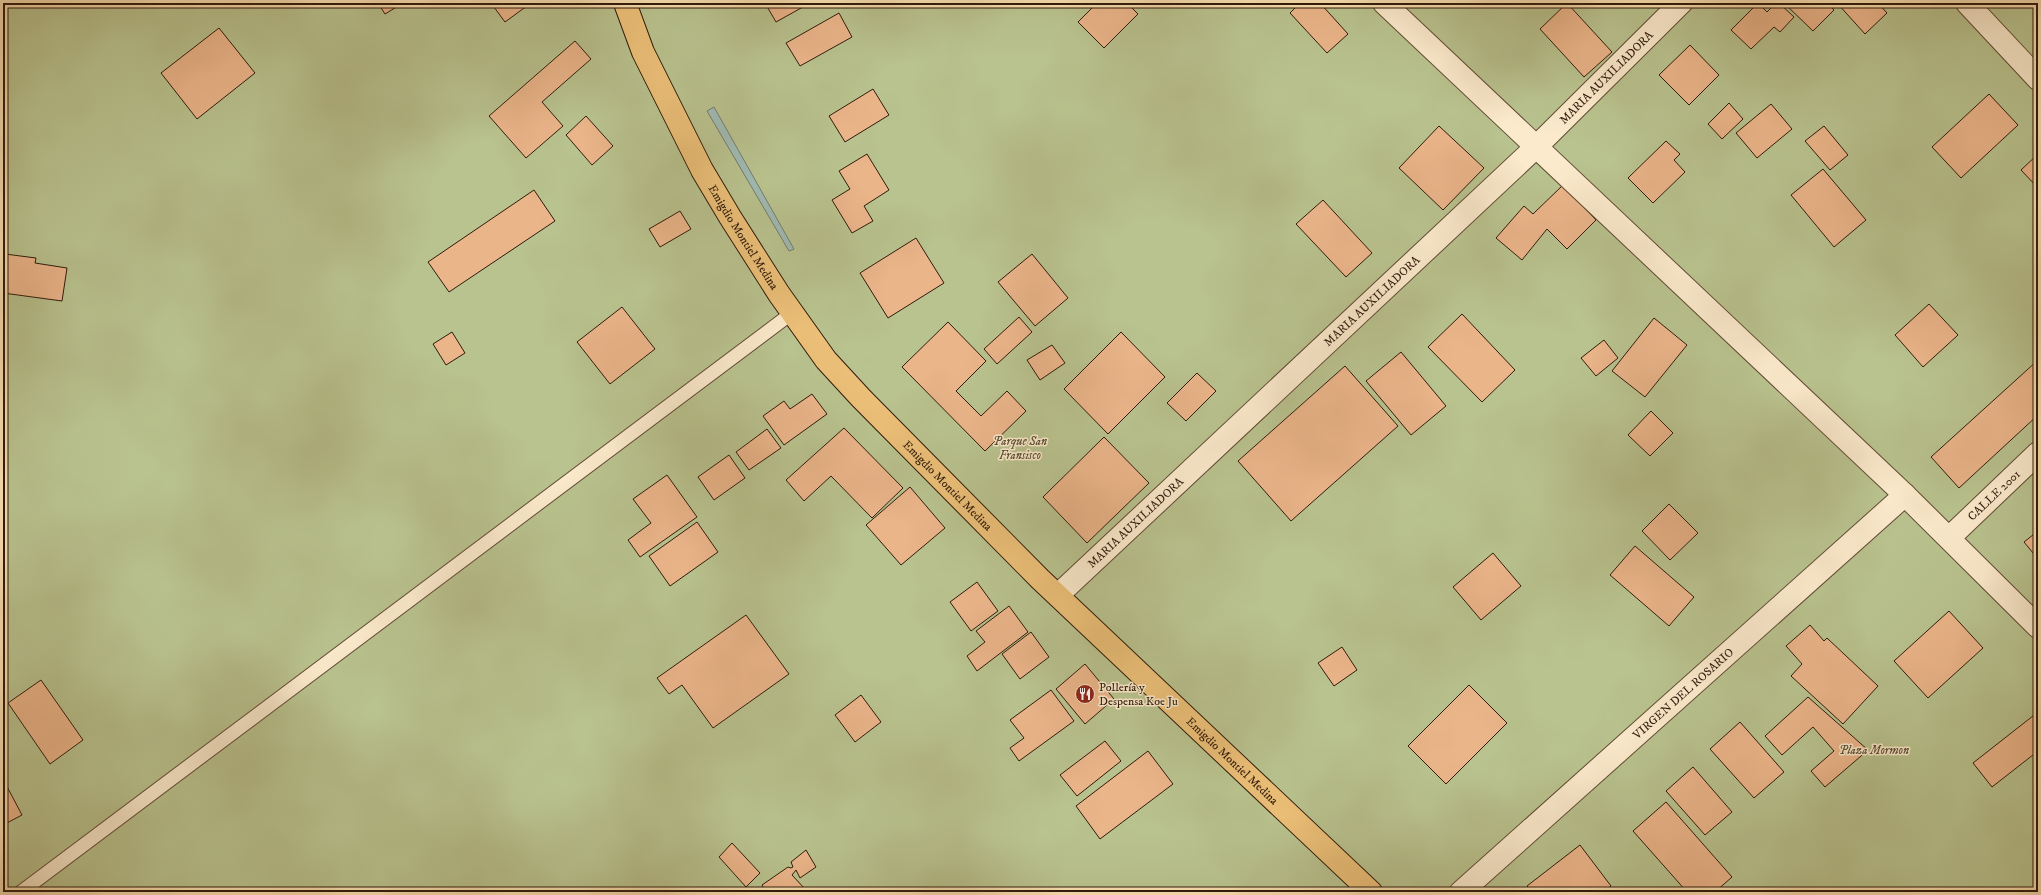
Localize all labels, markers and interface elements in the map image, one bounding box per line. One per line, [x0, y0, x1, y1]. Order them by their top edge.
street label: MARIA AUXILIADORA [1556, 28, 1657, 128]
street label: Emigdio Montiel Medina [704, 182, 782, 294]
street label: MARIA AUXILIADORA [1321, 252, 1424, 350]
park label: Parque San Fransisco [993, 434, 1047, 463]
street label: Emigdio Montiel Medina [899, 438, 996, 535]
street label: CALLE 2001 [1965, 467, 2024, 524]
street label: MARIA AUXILIADORA [1084, 474, 1187, 572]
street label: VIRGEN DEL ROSARIO [1629, 645, 1737, 743]
place label: Pollería y Despensa Koe Ju [1099, 680, 1178, 709]
restaurant icon: Pollería y Despensa Koe Ju [1074, 683, 1096, 705]
street label: Emigdio Montiel Medina [1183, 714, 1282, 809]
park label: Plaza Mormon [1839, 743, 1909, 758]

